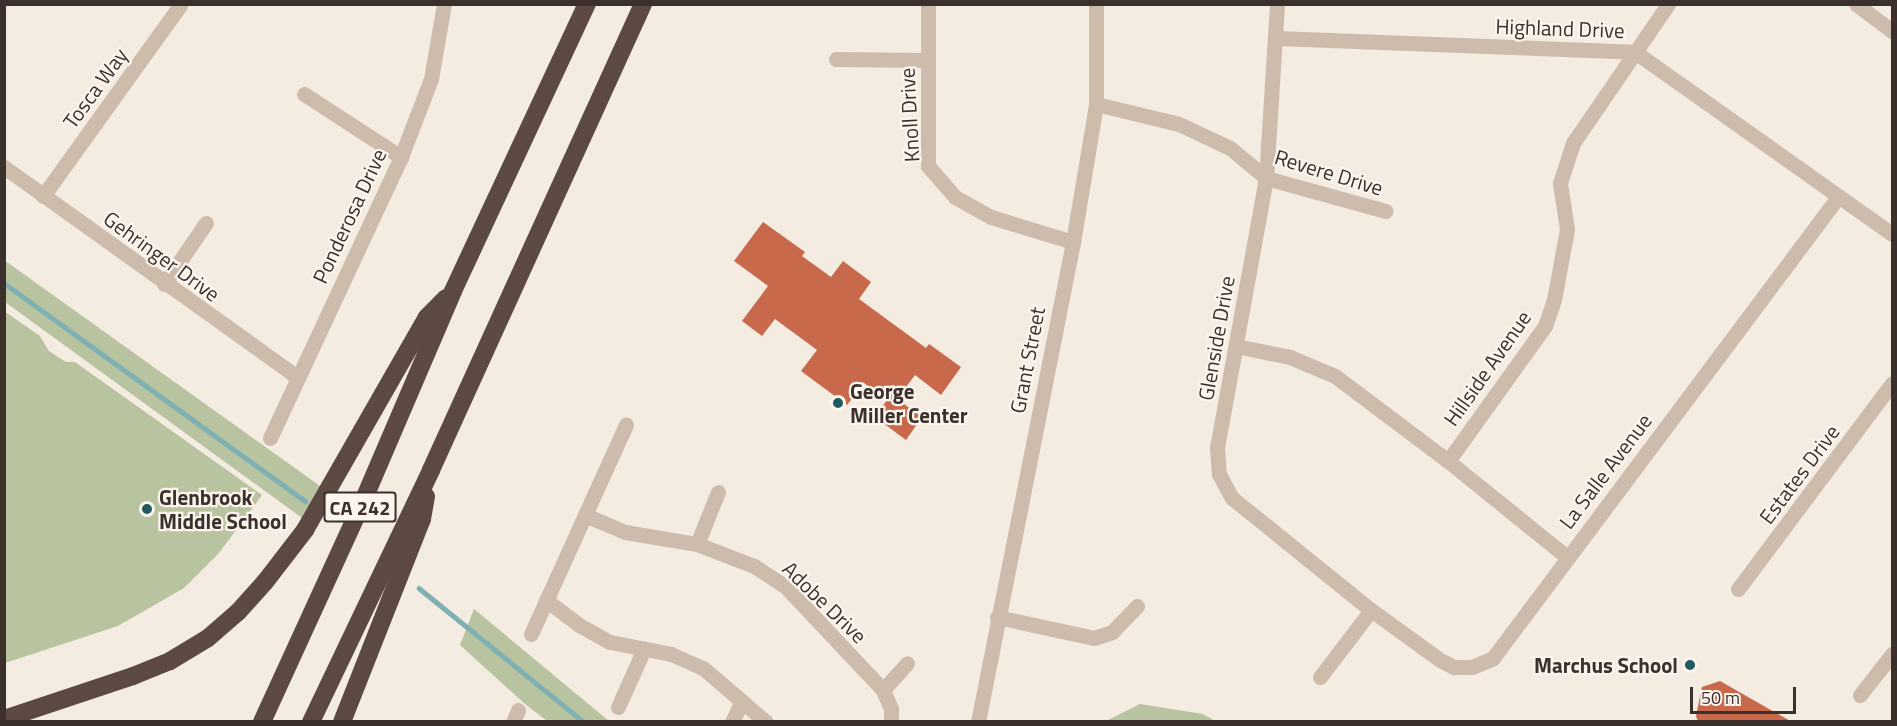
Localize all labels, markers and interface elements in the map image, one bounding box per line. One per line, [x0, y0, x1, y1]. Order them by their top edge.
street label: Highland Drive [1495, 13, 1625, 43]
street label: Tosca Way [57, 43, 133, 133]
street label: Knoll Drive [894, 67, 924, 163]
street label: Revere Drive [1272, 144, 1386, 200]
street label: Ponderosa Drive [307, 145, 391, 287]
street label: Gehringer Drive [99, 205, 225, 307]
street label: Glenside Drive [1193, 274, 1239, 402]
street label: Grant Street [1004, 305, 1050, 415]
street label: Hillside Avenue [1438, 306, 1536, 430]
place label: George Miller Center [850, 378, 968, 428]
marker: George Miller Center [831, 396, 845, 410]
street label: La Salle Avenue [1553, 408, 1657, 534]
street label: Estates Drive [1754, 419, 1844, 529]
place label: Glenbrook Middle School [159, 484, 287, 534]
road number: CA 242 [322, 490, 398, 524]
marker: Glenbrook Middle School [140, 502, 154, 516]
street label: Adobe Drive [778, 556, 872, 648]
place label: Marchus School [1534, 652, 1678, 678]
marker: Marchus School [1683, 658, 1697, 672]
scale bar [1693, 675, 1800, 713]
text: 50 m [1701, 684, 1740, 711]

